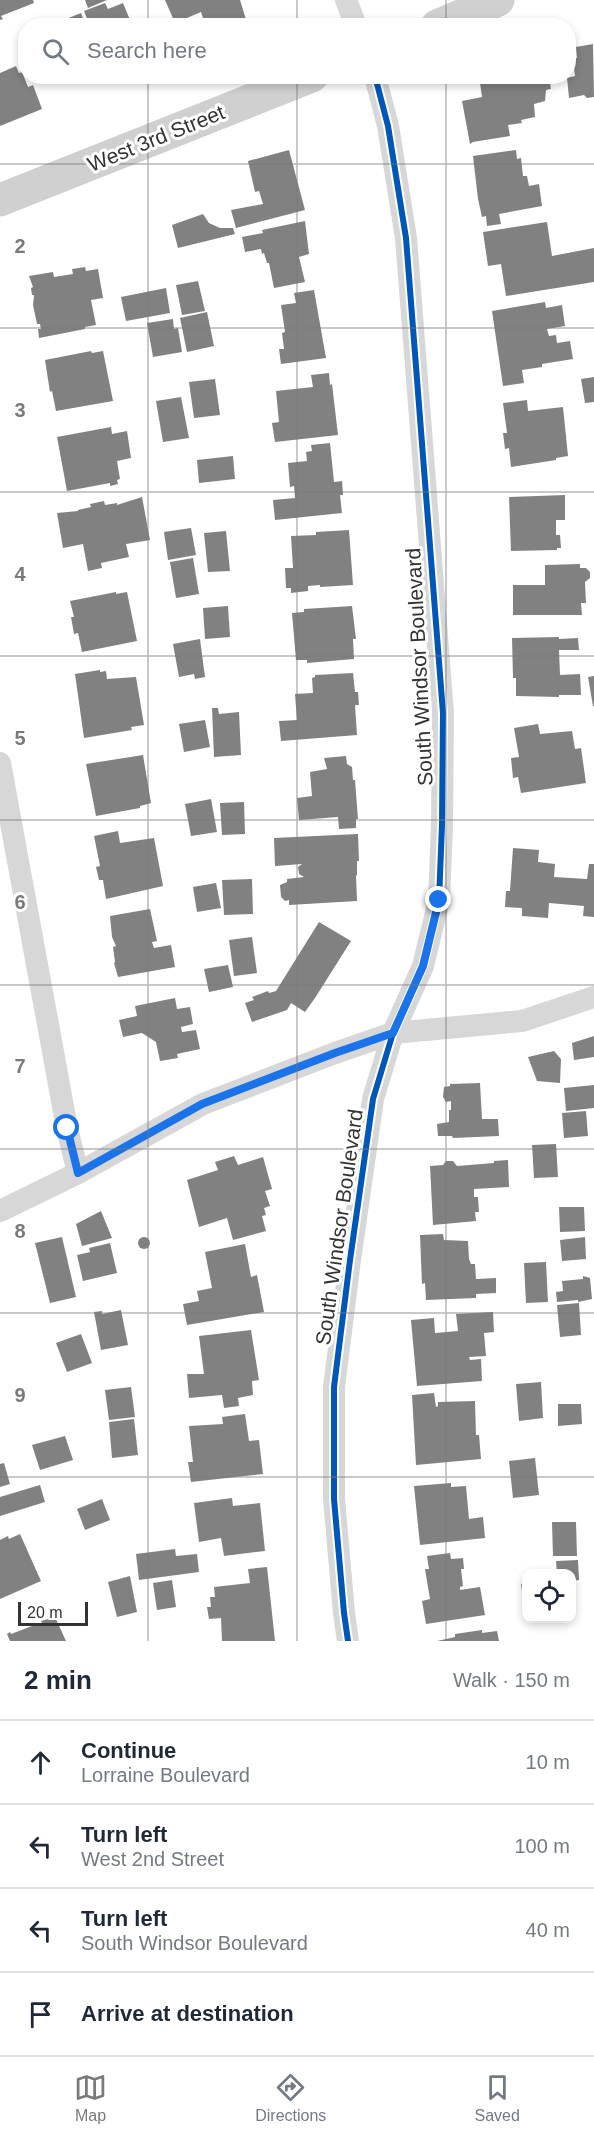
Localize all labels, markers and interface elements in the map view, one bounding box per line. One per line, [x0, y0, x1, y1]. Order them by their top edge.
search box [18, 18, 576, 84]
icon: search [39, 35, 72, 68]
text: Search here [87, 38, 207, 63]
street label: West 3rd Street [84, 100, 228, 176]
text: 2 [14, 235, 26, 257]
text: 3 [14, 399, 26, 421]
street label: South Windsor Boulevard [401, 547, 437, 787]
text: 4 [14, 563, 26, 585]
text: 5 [14, 727, 26, 749]
route end [425, 886, 451, 912]
text: 6 [14, 891, 26, 913]
text: 7 [14, 1055, 26, 1077]
street label: South Windsor Boulevard [311, 1107, 367, 1347]
route start [53, 1114, 79, 1140]
text: 8 [14, 1220, 26, 1242]
text: 9 [14, 1384, 26, 1406]
map controls [522, 1569, 576, 1623]
button: locate [522, 1569, 576, 1623]
scale bar [18, 1599, 88, 1626]
text: 20 m [27, 1604, 63, 1621]
text: 2 min [24, 1665, 92, 1695]
text: Walk · 150 m [453, 1669, 570, 1691]
text: Continue [81, 1738, 176, 1763]
icon: ahead [24, 1746, 57, 1779]
text: 10 m [526, 1751, 570, 1773]
text: Lorraine Boulevard [81, 1764, 250, 1786]
text: Turn left [81, 1822, 167, 1847]
icon: left [24, 1830, 57, 1863]
text: 100 m [514, 1835, 570, 1857]
text: West 2nd Street [81, 1848, 224, 1870]
text: Turn left [81, 1906, 167, 1931]
icon: left [24, 1914, 57, 1947]
text: 40 m [526, 1919, 570, 1941]
text: South Windsor Boulevard [81, 1932, 308, 1954]
icon: arrive [24, 1998, 57, 2031]
text: Arrive at destination [81, 2001, 294, 2026]
tab: Map [74, 2071, 107, 2125]
tab: Directions [255, 2071, 326, 2125]
tab: Saved [475, 2071, 520, 2125]

